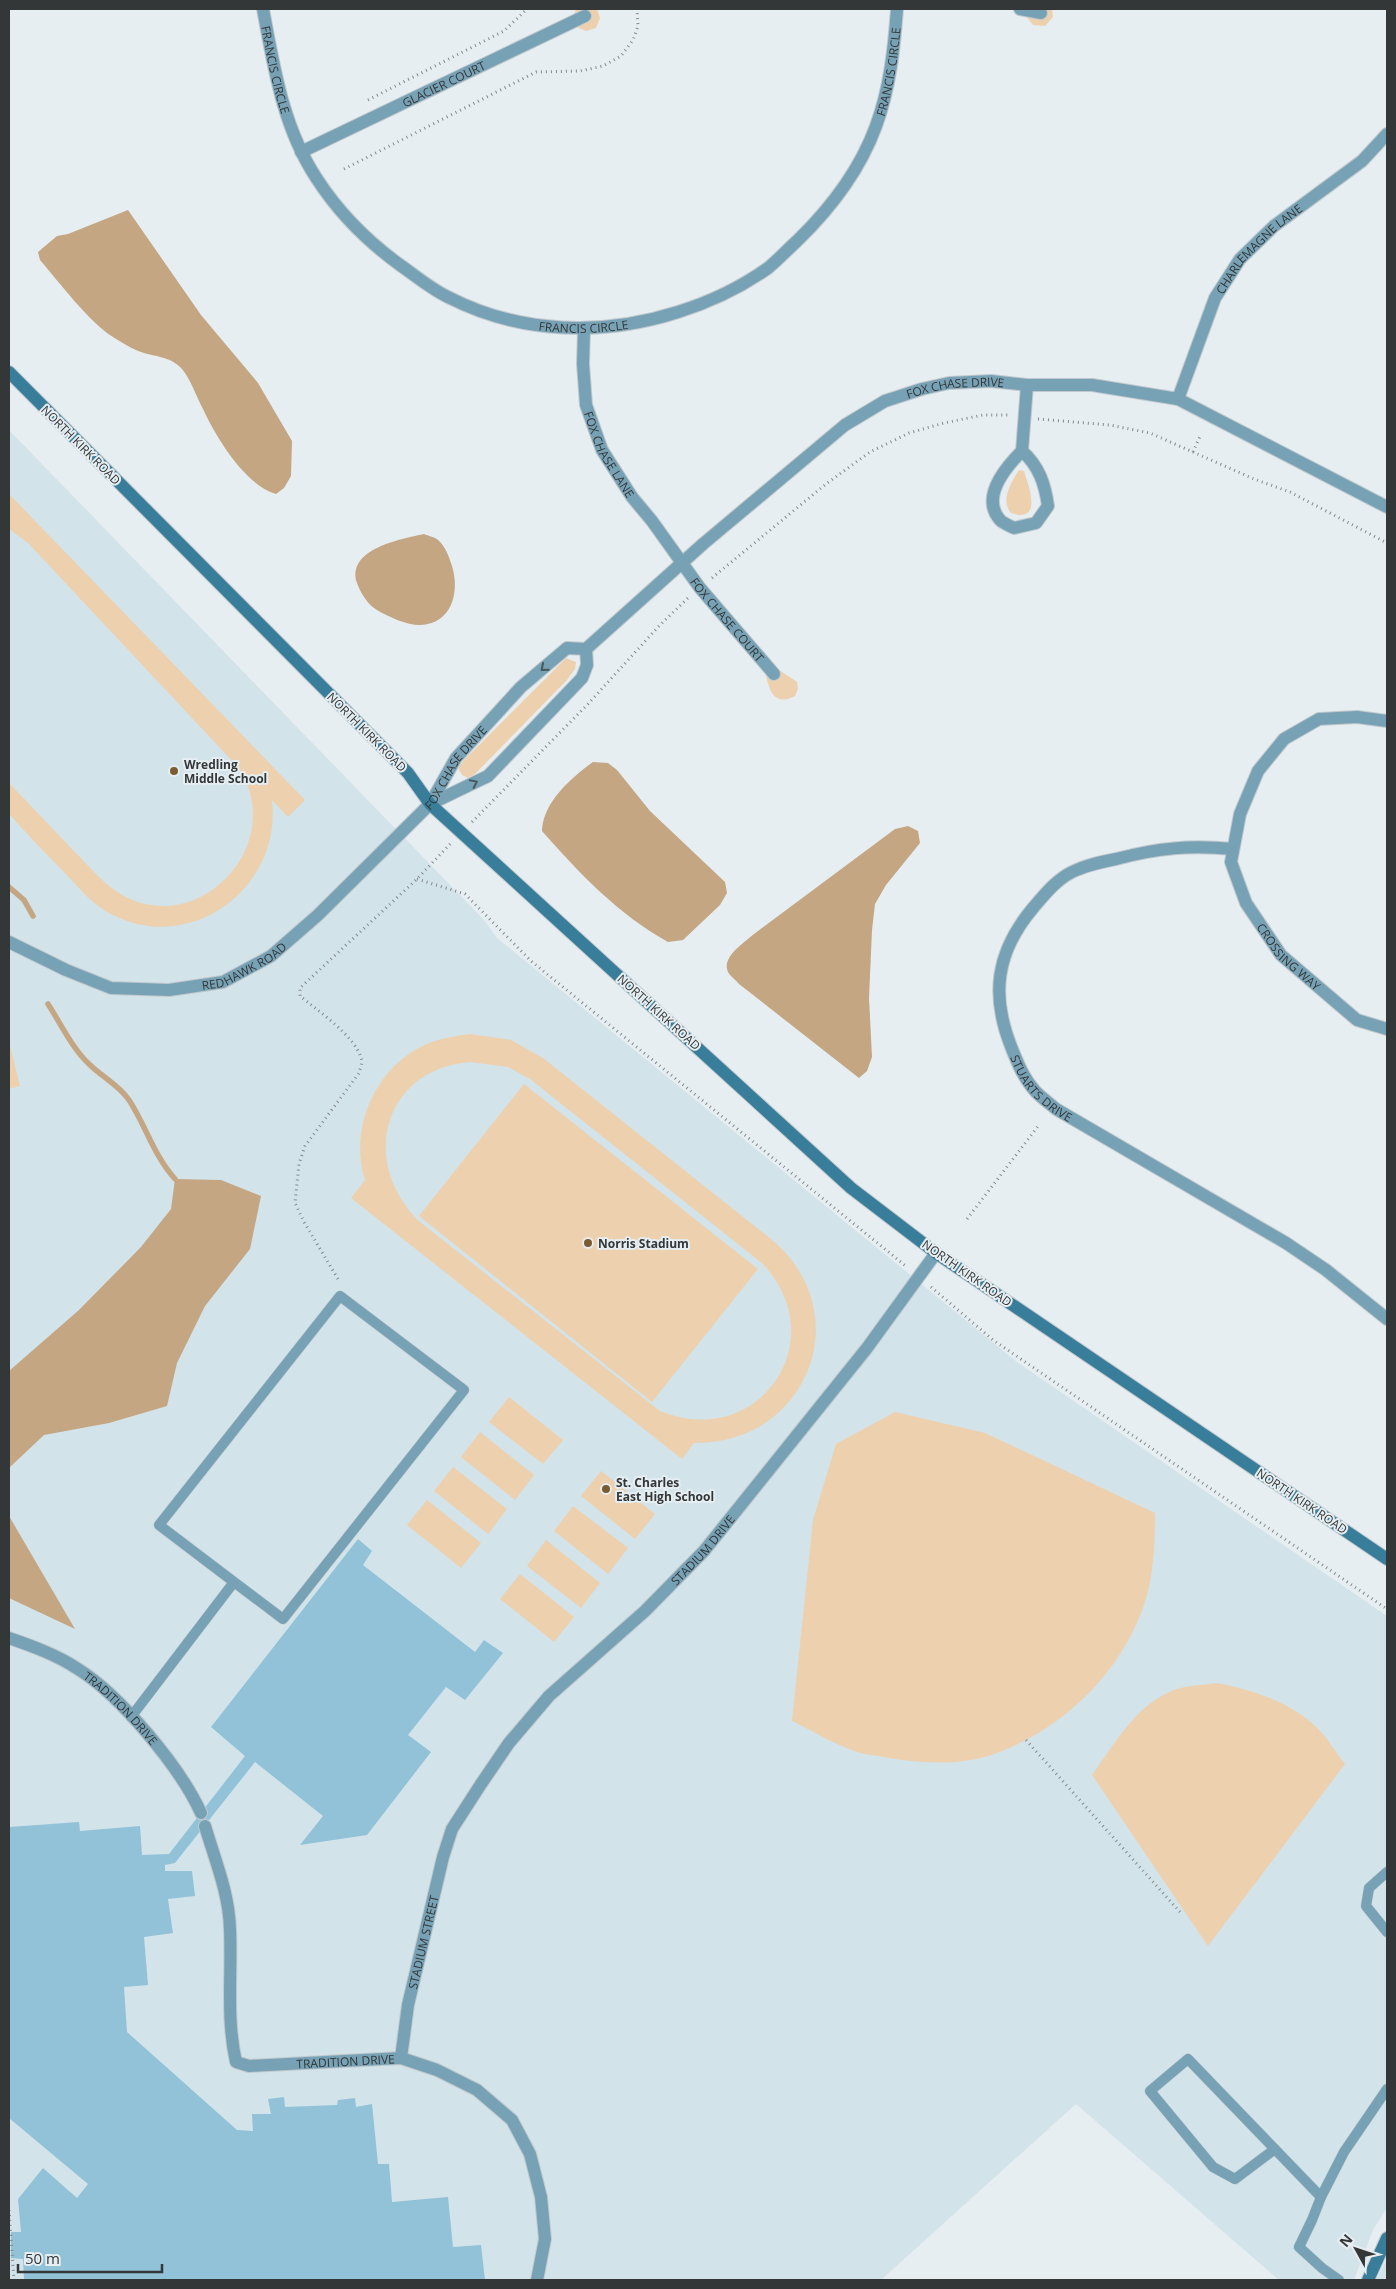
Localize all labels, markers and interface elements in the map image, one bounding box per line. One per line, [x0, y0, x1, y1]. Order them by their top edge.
street label: FRANCIS CIRCLE [258, 24, 294, 116]
street label: FRANCIS CIRCLE [872, 27, 904, 118]
street label: GLACIER COURT [399, 56, 488, 111]
street label: CHARLEMAGNE LANE [1211, 200, 1305, 297]
street label: FRANCIS CIRCLE [538, 316, 629, 336]
street label: FOX CHASE DRIVE [904, 372, 1005, 402]
street label: NORTH KIRK ROAD [38, 402, 124, 488]
street label: FOX CHASE LANE [580, 409, 639, 501]
street label: FOX CHASE COURT [687, 574, 768, 666]
one-way arrow [541, 662, 550, 670]
street label: NORTH KIRK ROAD [324, 689, 410, 775]
street label: FOX CHASE DRIVE [421, 722, 490, 813]
place label: Wredling Middle School [184, 756, 267, 787]
marker: Wredling Middle School [168, 765, 180, 777]
one-way arrow [469, 779, 478, 789]
street label: CROSSING WAY [1253, 919, 1325, 994]
street label: REDHAWK ROAD [200, 938, 290, 994]
street label: NORTH KIRK ROAD [614, 970, 704, 1054]
street label: STUARTS DRIVE [1007, 1052, 1076, 1125]
place label: Norris Stadium [598, 1235, 689, 1252]
street label: NORTH KIRK ROAD [919, 1236, 1015, 1310]
marker: Norris Stadium [582, 1237, 594, 1249]
street label: NORTH KIRK ROAD [1253, 1464, 1351, 1538]
place label: St. Charles East High School [616, 1474, 714, 1505]
marker: St. Charles East High School [600, 1483, 612, 1495]
street label: STADIUM DRIVE [667, 1511, 738, 1589]
street label: TRADITION DRIVE [80, 1667, 162, 1748]
street label: STADIUM STREET [404, 1893, 442, 1991]
street label: TRADITION DRIVE [296, 2050, 395, 2072]
north arrow [1331, 2224, 1381, 2274]
text: N [1335, 2230, 1357, 2251]
scale bar [18, 2242, 161, 2274]
text: 50 m [25, 2248, 60, 2268]

